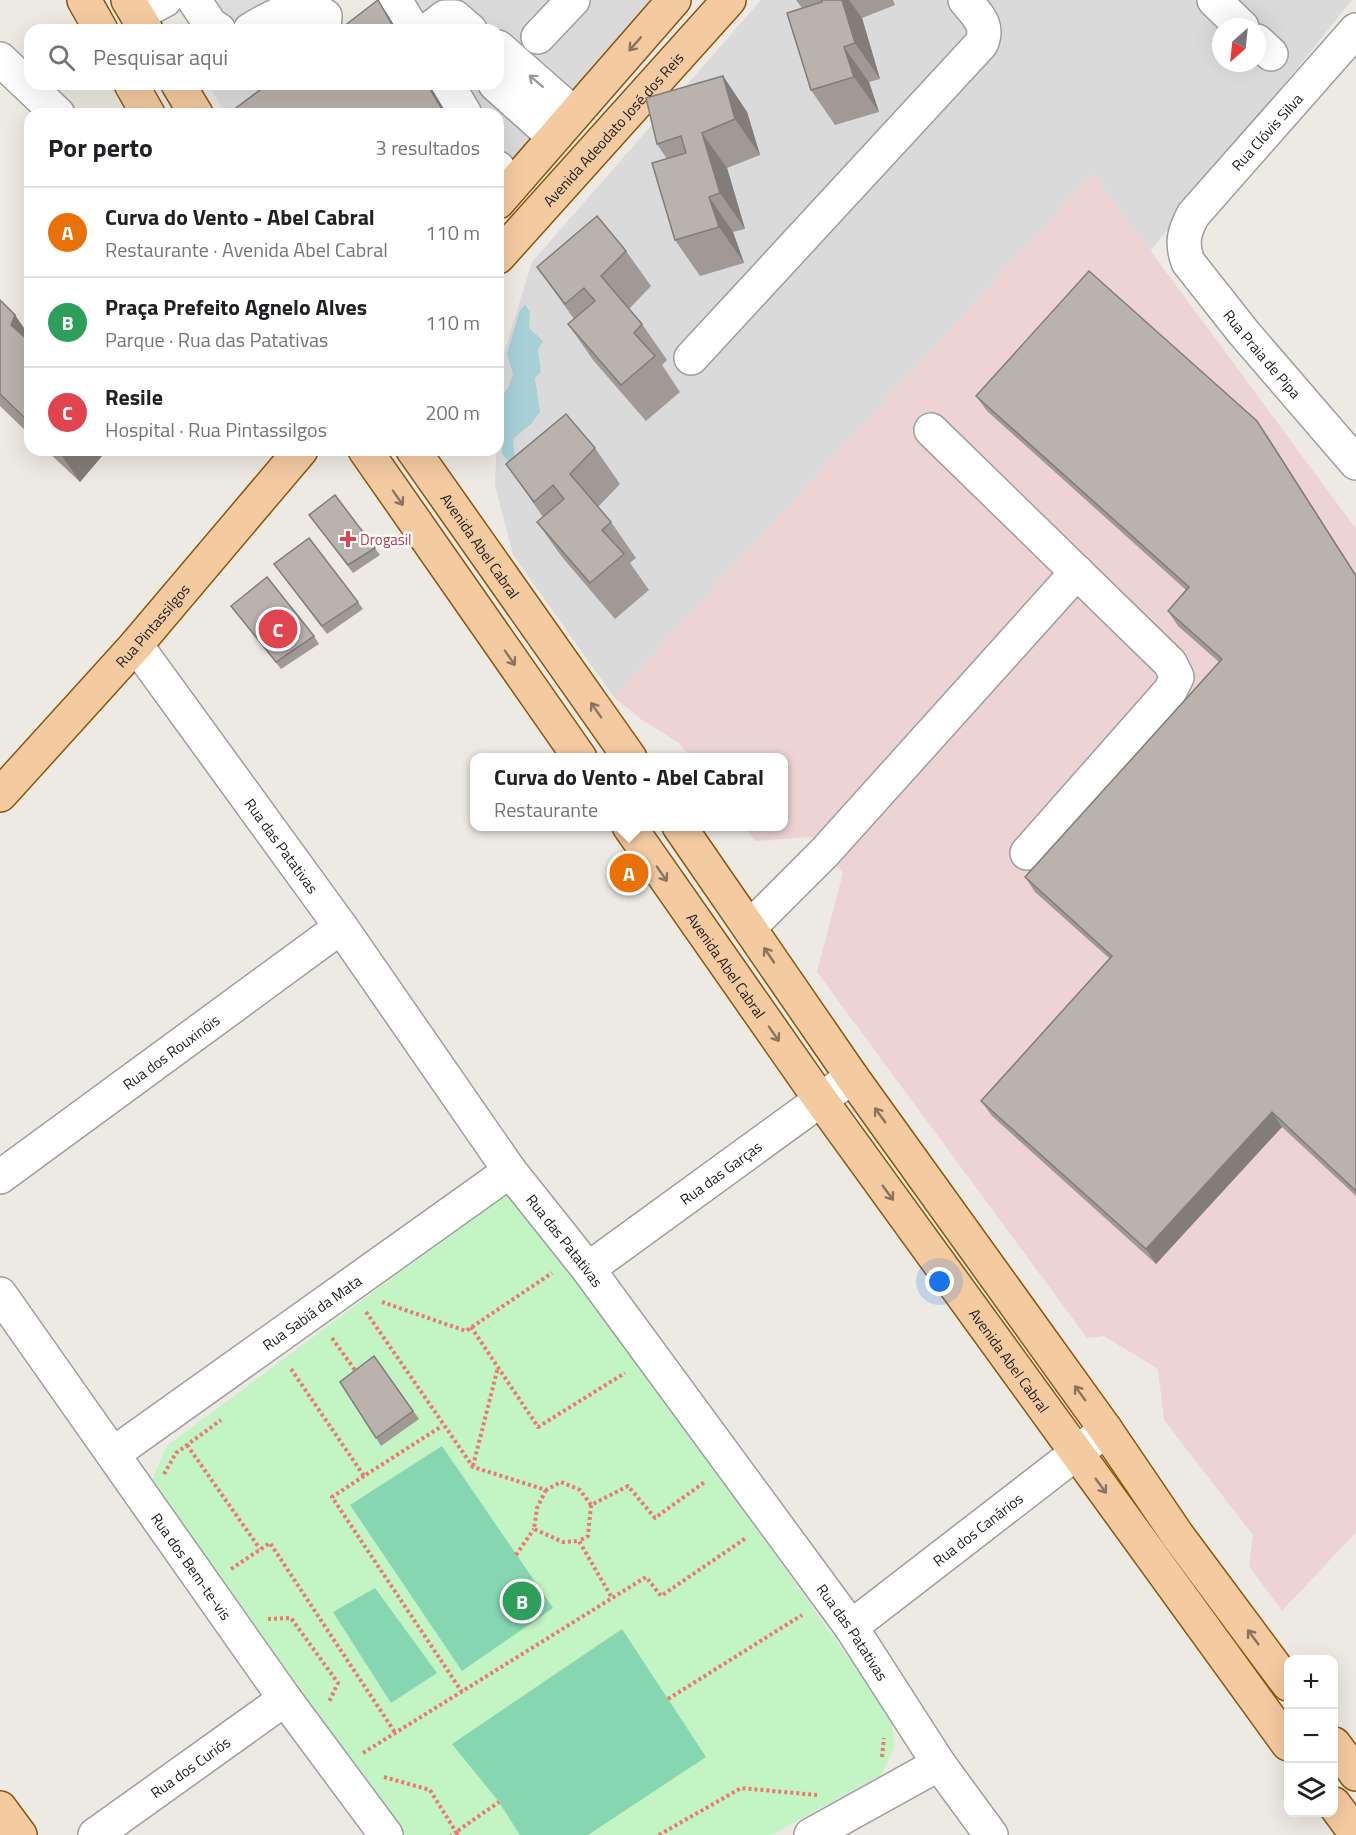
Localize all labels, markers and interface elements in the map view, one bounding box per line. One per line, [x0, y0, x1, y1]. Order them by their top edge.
north arrow [1212, 18, 1266, 72]
search box [24, 24, 504, 90]
one-way arrow [629, 36, 642, 52]
text: Pesquisar aqui [93, 40, 228, 74]
icon: search [45, 41, 78, 74]
street label: Avenida Adeodato José dos Reis [537, 47, 689, 211]
one-way arrow [528, 74, 544, 87]
street label: Rua Clóvis Silva [1226, 88, 1309, 176]
text: Por perto [48, 128, 153, 167]
text: 3 resultados [376, 132, 480, 163]
text: Curva do Vento - Abel Cabral [105, 200, 375, 234]
text: A [61, 217, 74, 248]
text: 110 m [425, 217, 480, 248]
text: Restaurante · Avenida Abel Cabral [105, 234, 388, 265]
text: Praça Prefeito Agnelo Alves [105, 290, 367, 324]
street label: Rua Praia de Pipa [1218, 305, 1307, 404]
text: B [61, 307, 74, 338]
text: 110 m [425, 307, 480, 338]
text: Parque · Rua das Patativas [105, 324, 328, 355]
text: Resile [105, 380, 163, 414]
text: C [62, 397, 73, 428]
text: 200 m [425, 397, 480, 428]
text: Hospital · Rua Pintassilgos [105, 414, 327, 445]
street label: Avenida Abel Cabral [435, 488, 526, 603]
one-way arrow [392, 489, 404, 505]
place label: Drogasil [360, 528, 412, 551]
marker: Drogasil [341, 532, 355, 546]
street label: Rua Pintassilgos [110, 578, 195, 672]
pin: C [258, 606, 298, 652]
one-way arrow [504, 649, 516, 665]
one-way arrow [590, 702, 602, 718]
popup [470, 753, 788, 831]
text: Curva do Vento - Abel Cabral [494, 760, 764, 794]
street label: Rua das Patativas [239, 793, 324, 898]
text: Restaurante [494, 794, 598, 825]
pin: A [610, 850, 648, 896]
one-way arrow [656, 866, 668, 882]
street label: Avenida Abel Cabral [681, 908, 772, 1023]
one-way arrow [763, 947, 775, 963]
street label: Rua dos Rouxinóis [118, 1008, 224, 1095]
one-way arrow [768, 1025, 780, 1042]
one-way arrow [874, 1108, 886, 1124]
street label: Rua das Garças [675, 1135, 766, 1210]
one-way arrow [882, 1184, 894, 1200]
street label: Rua das Patativas [521, 1189, 609, 1292]
your location [925, 1267, 954, 1296]
street label: Rua Sabiá da Mata [257, 1269, 367, 1356]
street label: Avenida Abel Cabral [964, 1303, 1055, 1417]
one-way arrow [1073, 1385, 1086, 1401]
one-way arrow [1095, 1478, 1107, 1494]
street label: Rua dos Canários [928, 1487, 1028, 1572]
street label: Rua dos Bem-te-vis [146, 1508, 237, 1625]
pin: B [502, 1578, 542, 1624]
street label: Rua das Patativas [811, 1579, 894, 1685]
one-way arrow [1247, 1629, 1260, 1645]
map controls [1284, 1655, 1338, 1817]
button: + [1284, 1655, 1338, 1709]
button: − [1284, 1709, 1338, 1763]
street label: Rua dos Curiós [145, 1730, 235, 1803]
button: layers [1284, 1763, 1338, 1817]

